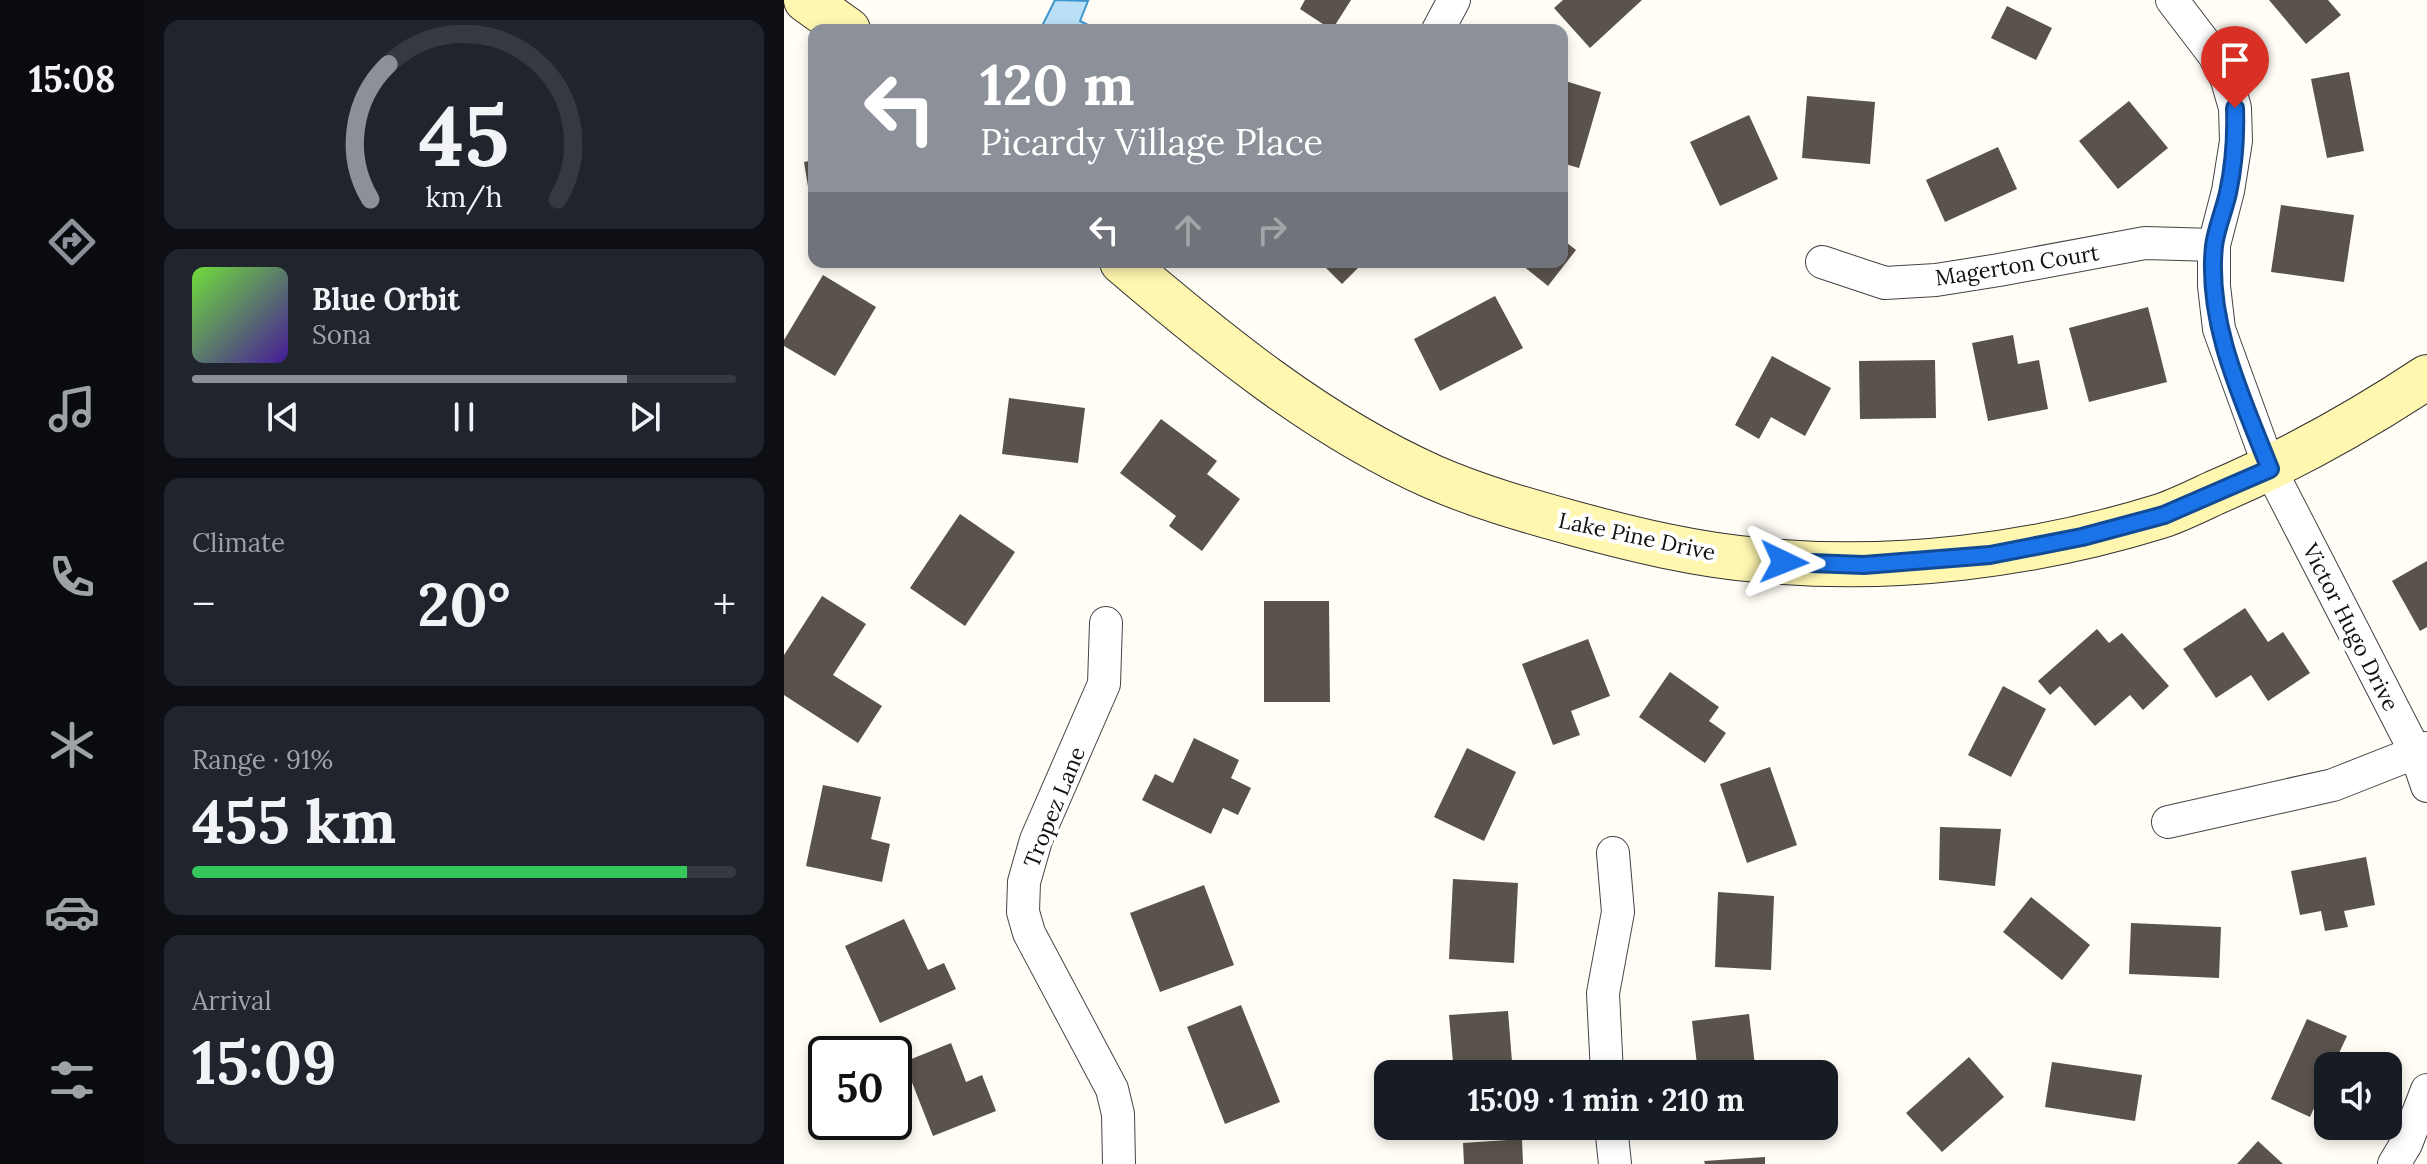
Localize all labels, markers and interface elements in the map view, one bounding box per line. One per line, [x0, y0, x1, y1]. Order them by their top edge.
pin [2201, 26, 2269, 108]
icon: arrive [2213, 38, 2257, 82]
text: 120 m [980, 49, 1134, 120]
text: 15:08 [29, 56, 115, 102]
icon: left [848, 56, 952, 160]
text: 45 [419, 82, 509, 189]
text: Picardy Village Place [980, 119, 1323, 165]
text: km/h [425, 179, 503, 216]
icon: left [1082, 208, 1126, 252]
icon: ahead [1166, 208, 1210, 252]
icon: right [1250, 208, 1294, 252]
icon: directions [44, 214, 100, 270]
street label: Magerton Court [1933, 238, 2101, 292]
text: Blue Orbit [312, 280, 460, 318]
text: Sona [312, 318, 371, 351]
icon: music [44, 381, 100, 437]
icon: previous [261, 395, 305, 439]
icon: pause [442, 395, 486, 439]
icon: next [623, 395, 667, 439]
street label: Lake Pine Drive [1556, 506, 1718, 566]
position arrow [1742, 520, 1826, 604]
text: Climate [192, 526, 285, 559]
street label: Victor Hugo Drive [2296, 538, 2405, 715]
icon: phone [44, 549, 100, 605]
text: 20° [417, 566, 511, 642]
text: − [192, 576, 215, 632]
text: + [713, 576, 736, 632]
icon: climate [44, 717, 100, 773]
street label: Tropez Lane [1017, 742, 1091, 872]
text: Range · 91% [192, 743, 333, 776]
text: 455 km [192, 783, 396, 859]
icon: car [44, 884, 100, 940]
text: Arrival [192, 984, 271, 1017]
text: 15:09 [192, 1024, 336, 1100]
speed limit sign: 50 [808, 1036, 912, 1140]
icon: filters [44, 1052, 100, 1108]
map controls [2314, 1052, 2402, 1140]
button: sound [2314, 1052, 2402, 1140]
text: 15:09 · 1 min · 210 m [1468, 1081, 1744, 1119]

